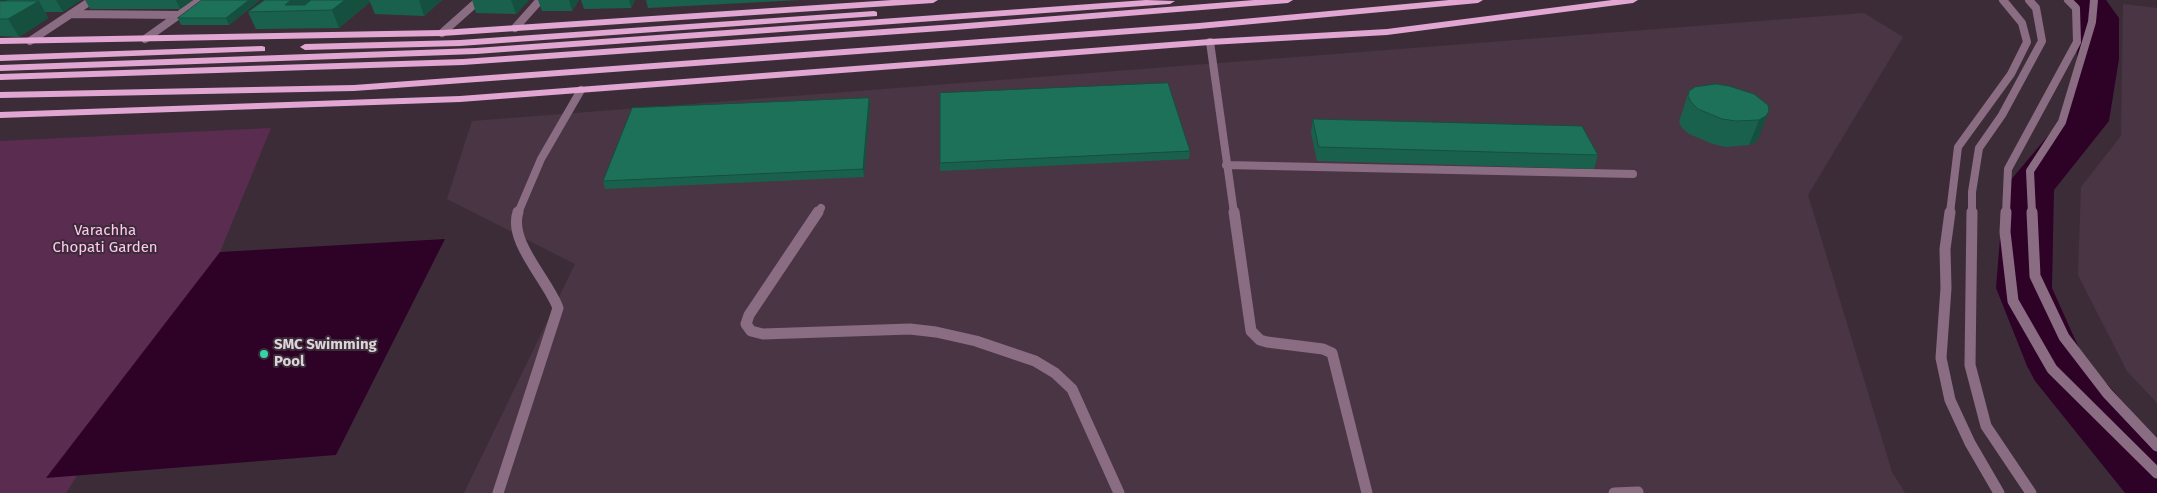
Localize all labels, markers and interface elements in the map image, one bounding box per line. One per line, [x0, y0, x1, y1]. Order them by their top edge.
park label: Varachha Chopati Garden [52, 222, 158, 257]
place label: SMC Swimming Pool [274, 336, 377, 371]
marker: SMC Swimming Pool [258, 348, 270, 360]

